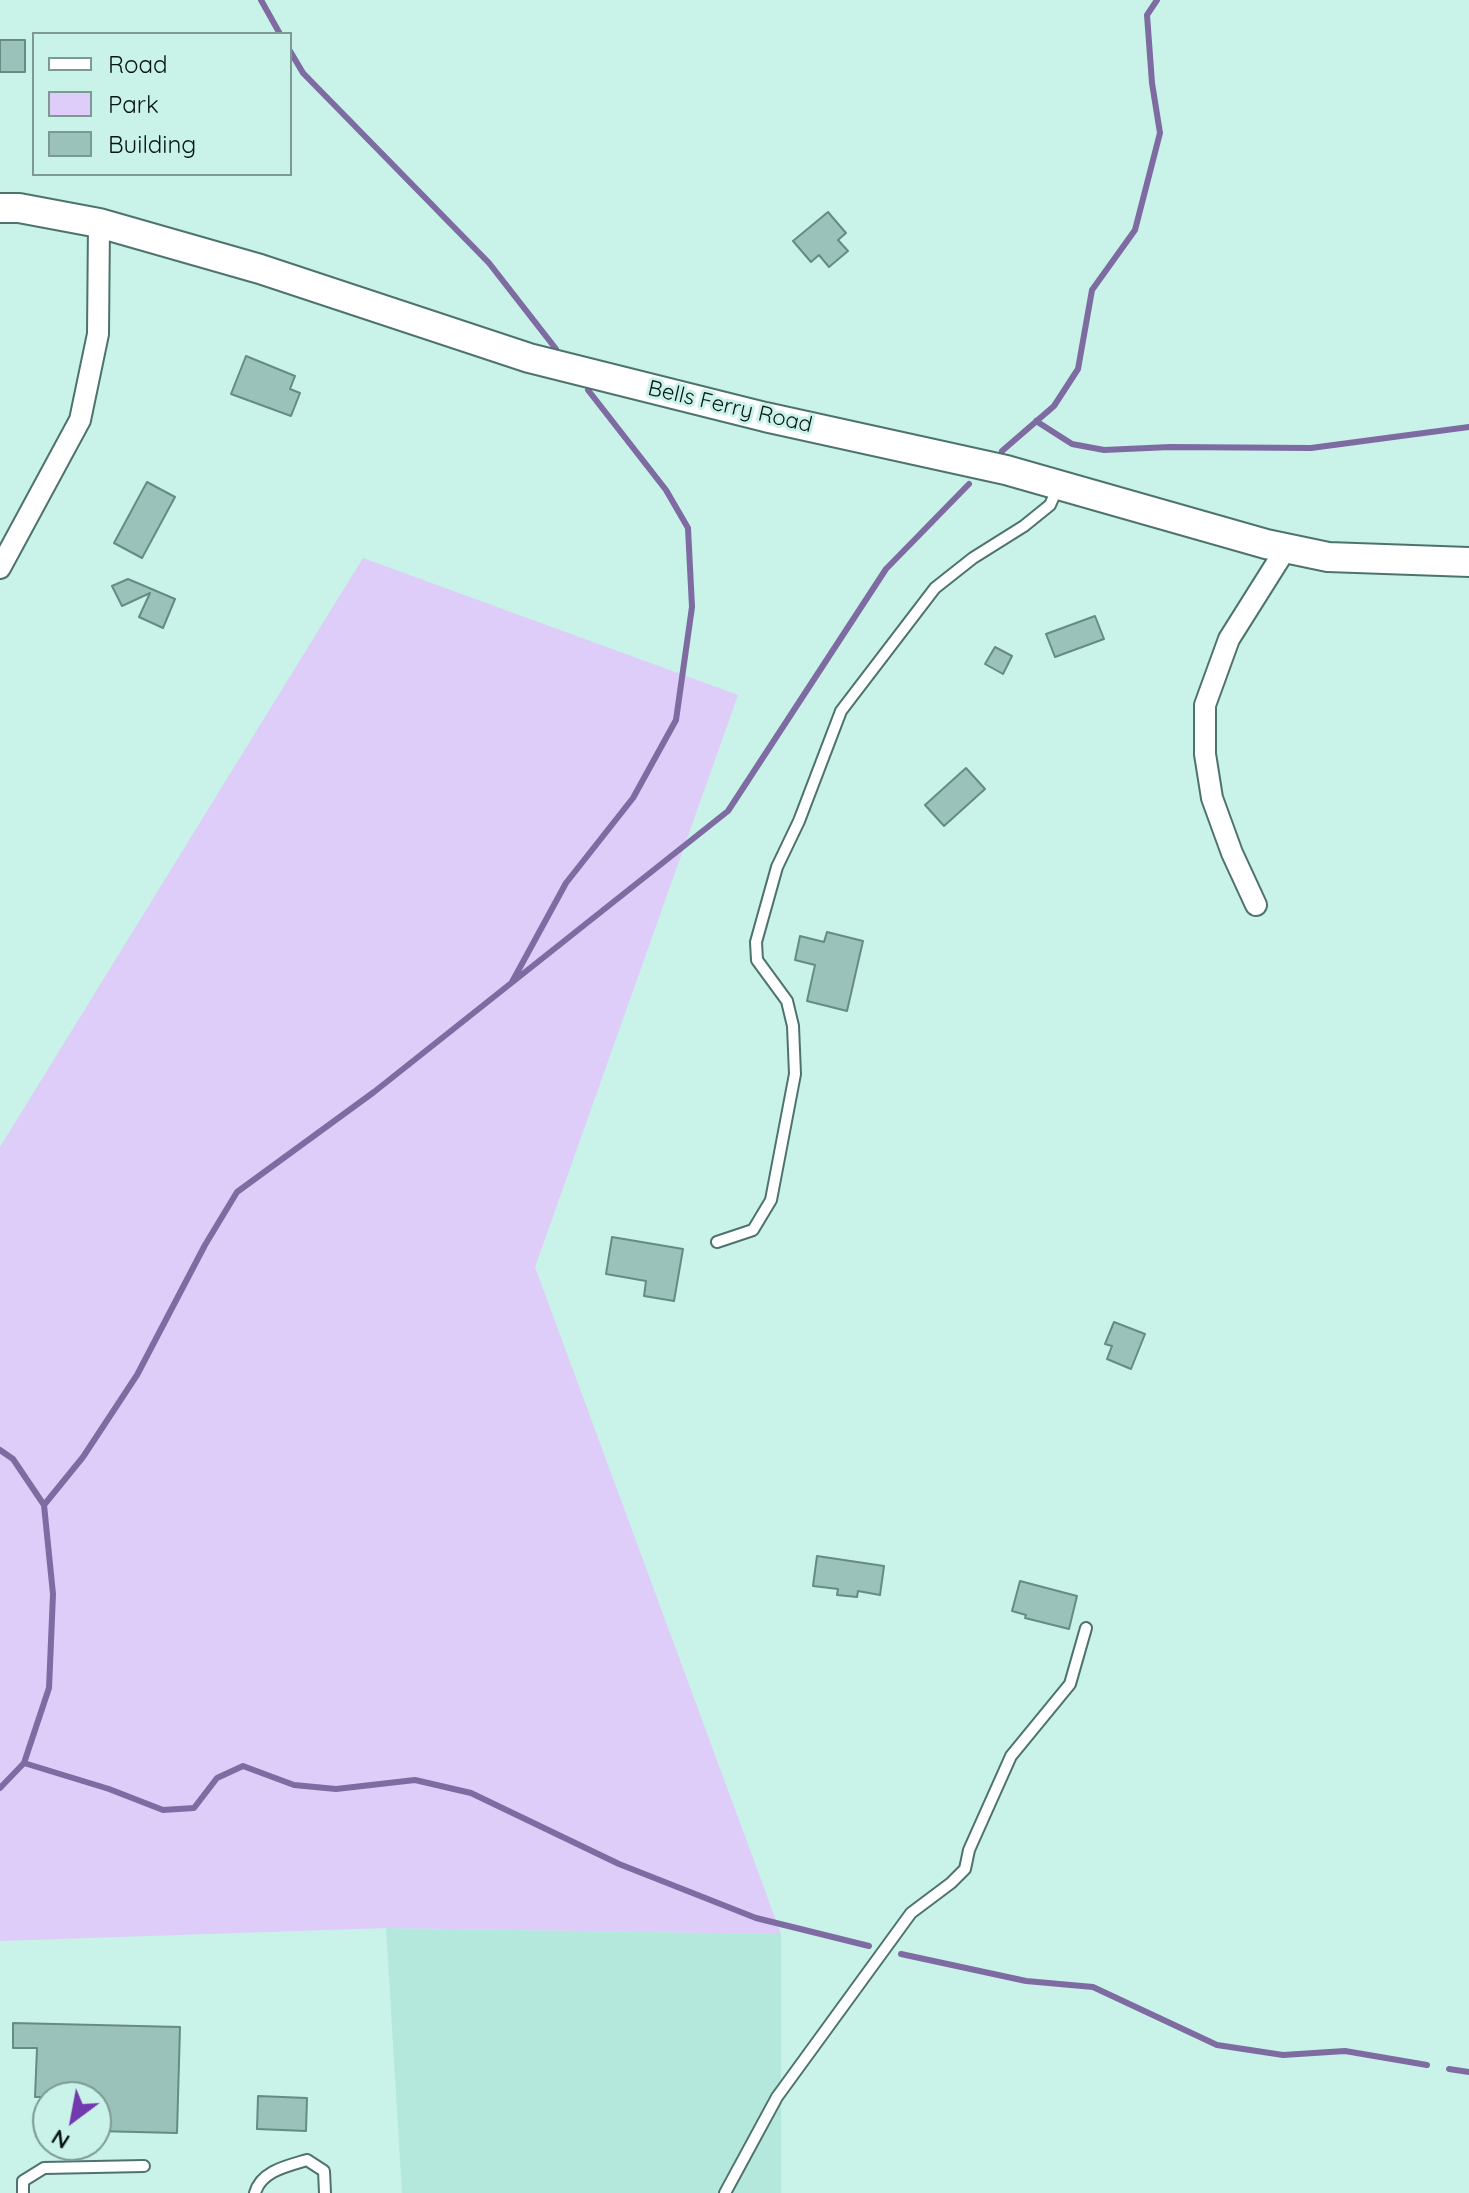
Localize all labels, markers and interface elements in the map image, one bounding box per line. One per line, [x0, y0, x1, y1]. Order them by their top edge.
legend [32, 32, 292, 176]
text: Road [108, 49, 168, 79]
text: Park [108, 89, 159, 119]
text: Building [108, 129, 196, 159]
street label: Bells Ferry Road [645, 375, 815, 439]
north arrow [32, 2081, 112, 2161]
text: N [46, 2124, 75, 2156]

